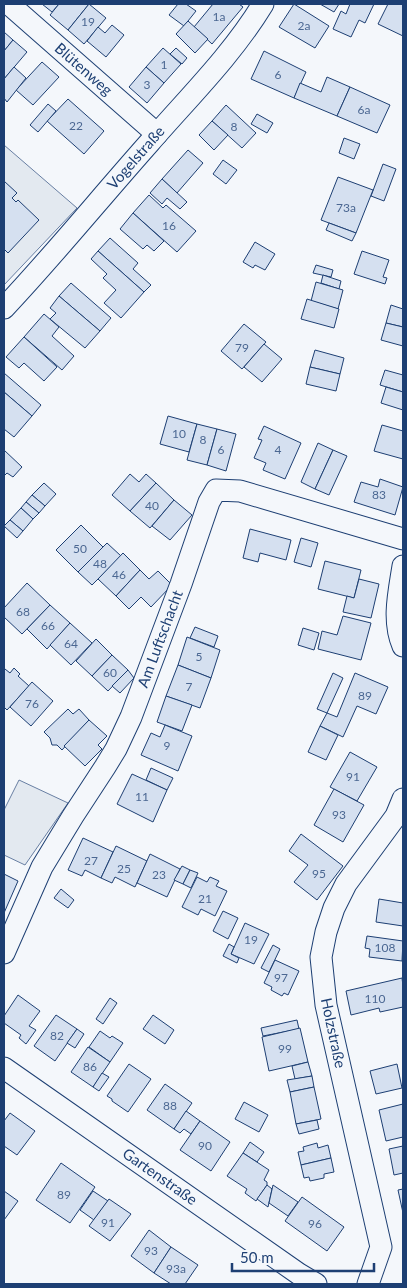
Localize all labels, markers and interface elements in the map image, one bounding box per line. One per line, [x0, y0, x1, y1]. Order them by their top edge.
house number: 1a [213, 9, 225, 24]
house number: 19 [81, 14, 95, 29]
house number: 2a [298, 18, 310, 33]
street label: Blütenweg [52, 39, 117, 99]
house number: 1 [161, 57, 168, 72]
house number: 6 [275, 67, 282, 82]
house number: 3 [144, 77, 151, 92]
house number: 6a [358, 102, 370, 117]
house number: 22 [69, 118, 83, 133]
house number: 8 [231, 119, 238, 134]
street label: Vogelstraße [103, 122, 168, 192]
house number: 73a [336, 200, 356, 215]
house number: 16 [162, 218, 176, 233]
house number: 79 [235, 340, 249, 355]
house number: 10 [172, 426, 186, 441]
house number: 8 [200, 432, 207, 447]
house number: 6 [218, 442, 225, 457]
house number: 4 [275, 442, 282, 457]
house number: 83 [372, 487, 386, 502]
house number: 40 [145, 498, 159, 513]
house number: 50 [73, 541, 87, 556]
house number: 48 [93, 556, 107, 571]
house number: 46 [112, 567, 126, 582]
street label: Am Luftschacht [133, 587, 186, 690]
house number: 68 [16, 604, 30, 619]
house number: 66 [41, 618, 55, 633]
house number: 64 [64, 636, 78, 651]
house number: 5 [196, 649, 203, 664]
house number: 60 [103, 665, 117, 680]
house number: 7 [186, 679, 193, 694]
house number: 89 [358, 688, 372, 703]
house number: 76 [25, 696, 39, 711]
house number: 9 [164, 738, 171, 753]
house number: 91 [346, 769, 360, 784]
house number: 11 [135, 789, 149, 804]
house number: 93 [332, 807, 346, 822]
house number: 27 [84, 853, 98, 868]
house number: 25 [117, 861, 131, 876]
house number: 95 [312, 866, 326, 881]
house number: 23 [152, 867, 166, 882]
house number: 21 [198, 891, 212, 906]
house number: 19 [244, 932, 258, 947]
house number: 108 [375, 940, 395, 955]
house number: 97 [274, 970, 288, 985]
house number: 110 [365, 991, 385, 1006]
street label: Holzstraße [318, 996, 350, 1070]
house number: 82 [50, 1028, 64, 1043]
house number: 99 [278, 1041, 292, 1056]
house number: 86 [83, 1059, 97, 1074]
house number: 88 [163, 1098, 177, 1113]
house number: 90 [198, 1138, 212, 1153]
street label: Gartenstraße [120, 1144, 201, 1208]
house number: 89 [57, 1187, 71, 1202]
house number: 91 [101, 1215, 115, 1230]
house number: 96 [308, 1216, 322, 1231]
scale bar [232, 1240, 374, 1272]
house number: 93 [144, 1243, 158, 1258]
text: 50 m [240, 1248, 274, 1266]
house number: 93a [166, 1261, 186, 1276]

